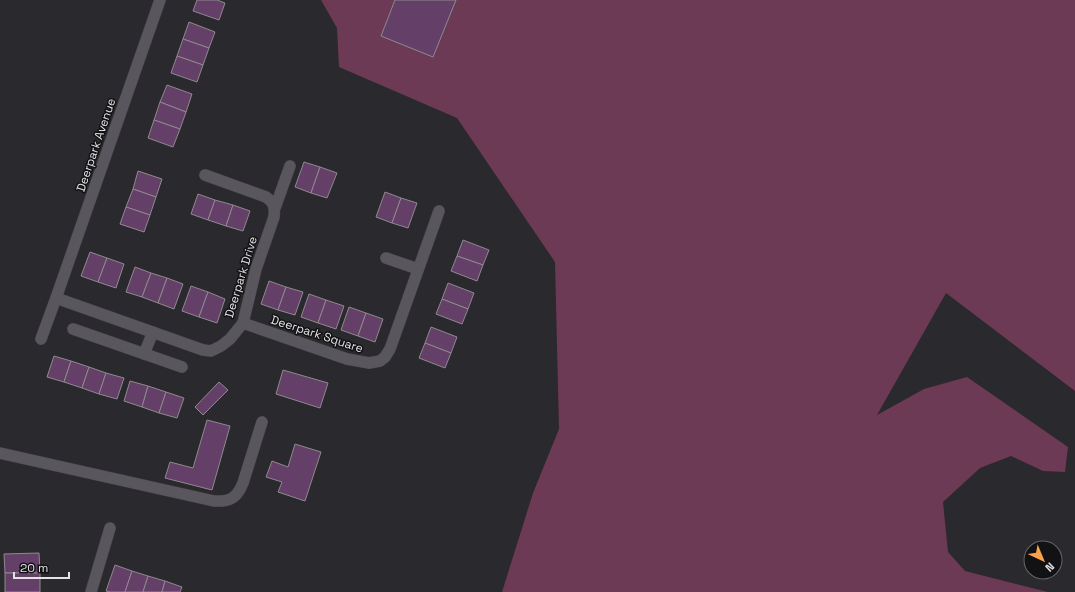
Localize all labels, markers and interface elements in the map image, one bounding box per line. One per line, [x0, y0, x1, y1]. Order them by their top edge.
street label: Deerpark Avenue [73, 96, 119, 194]
street label: Deerpark Drive [221, 234, 261, 320]
street label: Deerpark Square [269, 312, 365, 356]
north arrow [1023, 540, 1063, 580]
scale bar [14, 554, 69, 580]
text: 20 m [20, 560, 48, 576]
text: N [1042, 560, 1057, 575]

